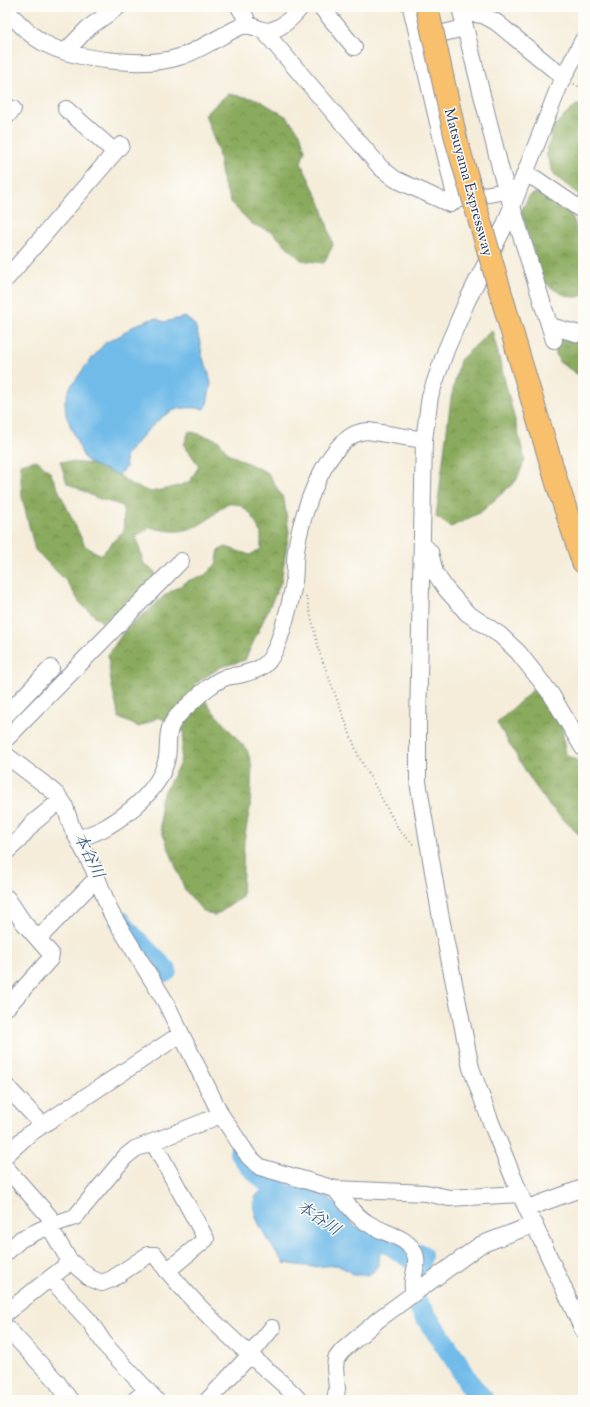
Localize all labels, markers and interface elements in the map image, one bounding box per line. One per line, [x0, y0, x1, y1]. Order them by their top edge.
street label: Matsuyama Expressway [438, 106, 498, 259]
water label: 本谷川 [67, 829, 109, 884]
water label: 本谷川 [291, 1196, 346, 1243]

